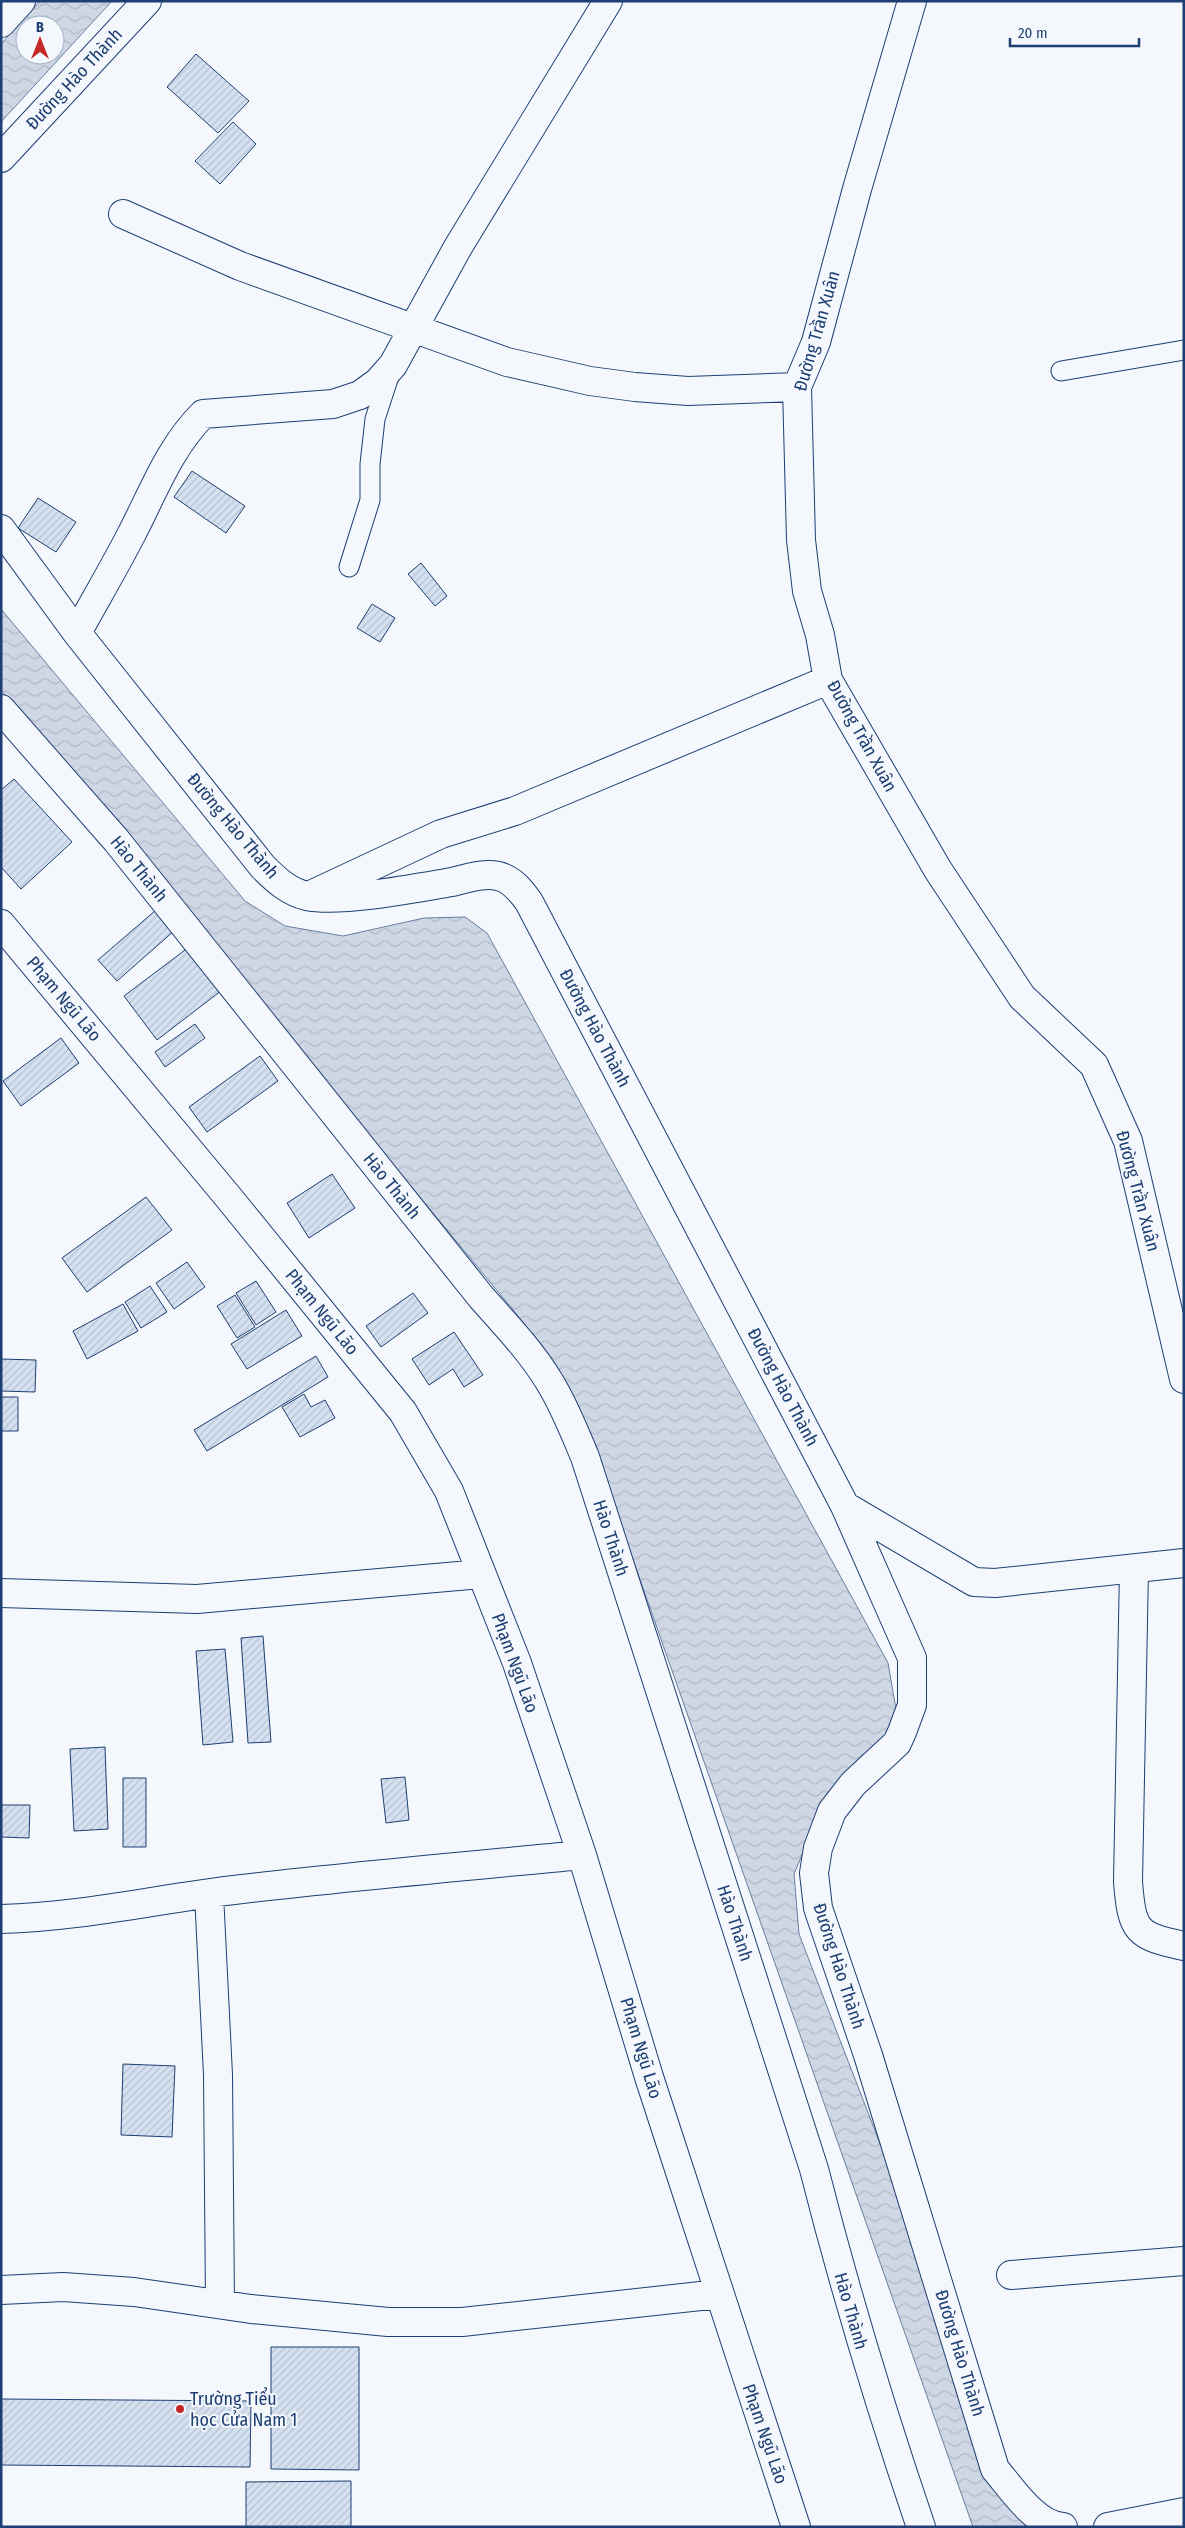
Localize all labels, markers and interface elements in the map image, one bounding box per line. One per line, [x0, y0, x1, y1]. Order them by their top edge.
north arrow [15, 15, 65, 65]
scale bar [1010, 15, 1139, 47]
text: B [36, 19, 44, 36]
street label: Đường Hào Thành [21, 24, 127, 134]
text: 20 m [1018, 24, 1048, 42]
street label: Đường Trần Xuân [789, 268, 845, 394]
street label: Đường Trần Xuân [822, 676, 902, 796]
street label: Đường Hào Thành [182, 769, 284, 883]
street label: Hào Thành [106, 831, 172, 907]
street label: Phạm Ngũ Lão [22, 952, 106, 1046]
street label: Đường Hào Thành [554, 965, 636, 1091]
street label: Đường Trần Xuân [1111, 1128, 1165, 1254]
street label: Hào Thành [359, 1148, 425, 1224]
street label: Phạm Ngũ Lão [281, 1265, 363, 1359]
street label: Đường Hào Thành [742, 1324, 824, 1450]
street label: Hào Thành [588, 1497, 634, 1579]
street label: Phạm Ngũ Lão [487, 1610, 543, 1716]
street label: Hào Thành [712, 1882, 758, 1964]
street label: Đường Hào Thành [808, 1900, 870, 2032]
street label: Phạm Ngũ Lão [615, 1995, 667, 2101]
street label: Hào Thành [830, 2270, 872, 2352]
street label: Đường Hào Thành [930, 2287, 990, 2419]
street label: Phạm Ngũ Lão [738, 2381, 792, 2487]
place label: Trường Tiểu học Cửa Nam 1 [190, 2387, 297, 2431]
marker: Trường Tiểu học Cửa Nam 1 [174, 2403, 186, 2415]

